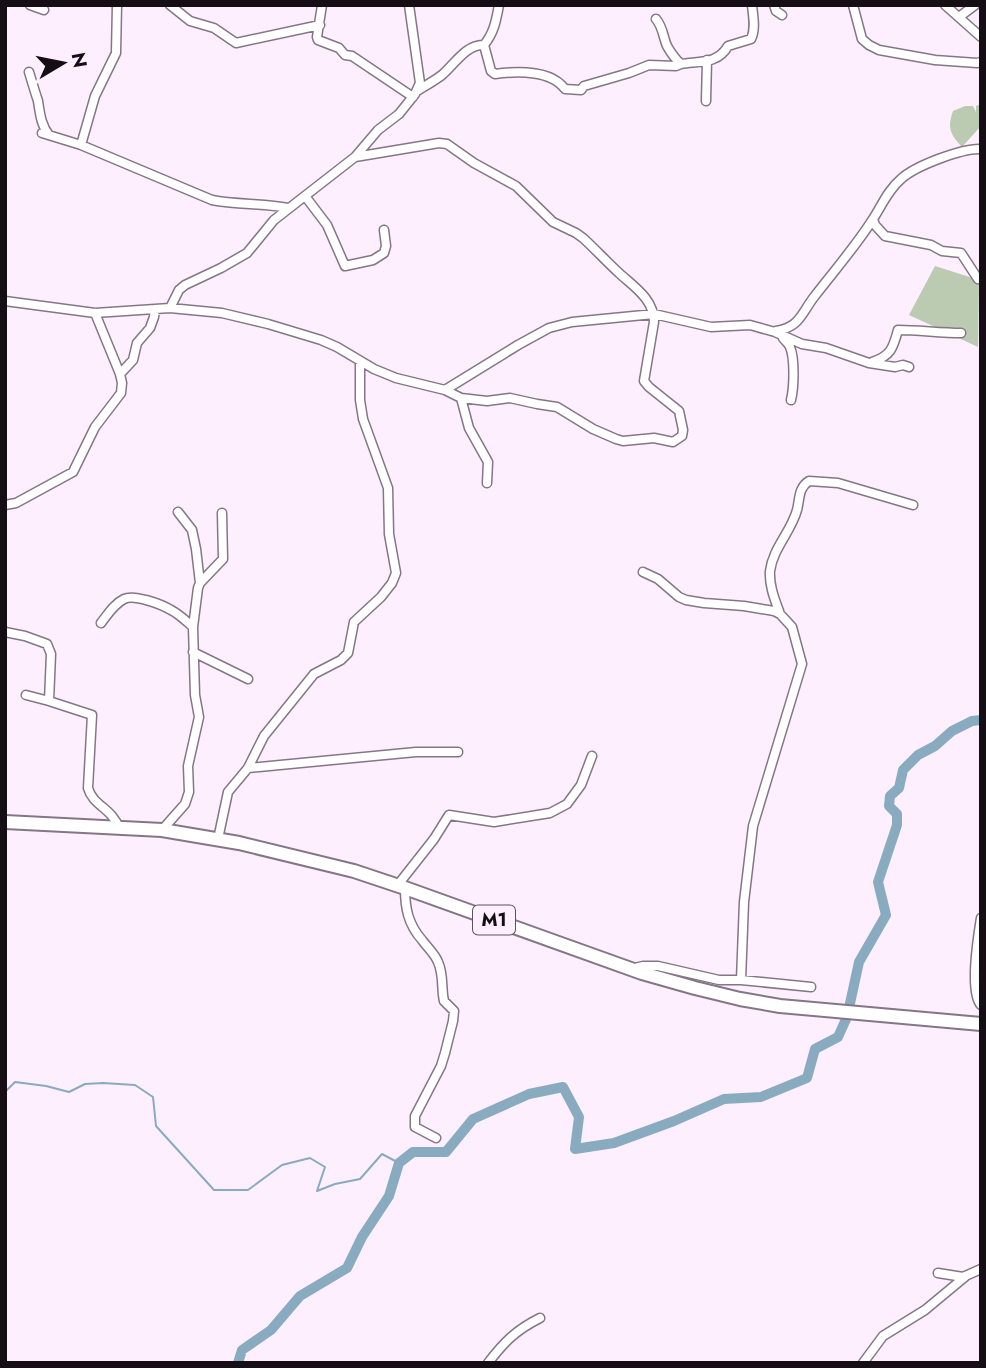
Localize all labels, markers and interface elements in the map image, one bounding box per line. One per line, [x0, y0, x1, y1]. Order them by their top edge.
north arrow [28, 28, 98, 98]
text: N [65, 50, 94, 70]
road number: M1 [473, 905, 515, 934]

